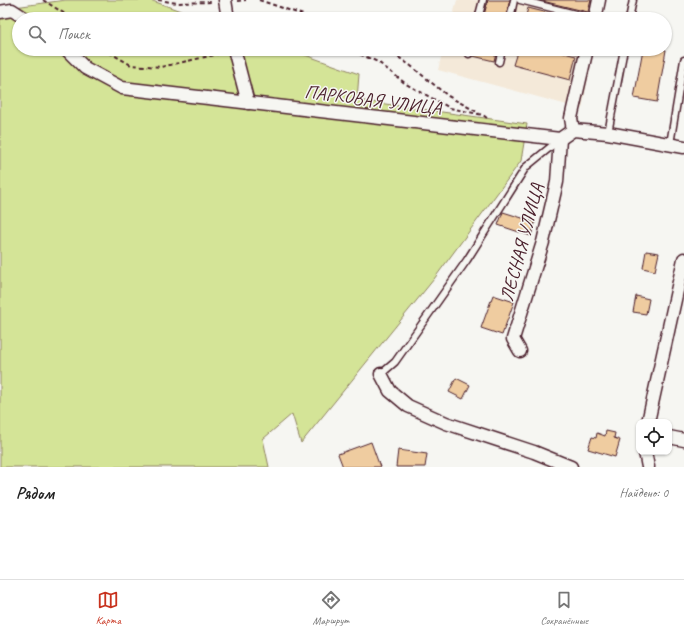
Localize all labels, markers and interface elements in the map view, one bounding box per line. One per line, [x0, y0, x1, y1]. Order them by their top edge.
search box [12, 12, 672, 56]
icon: search [26, 23, 48, 45]
text: Поиск [58, 25, 90, 44]
street label: ПАРКОВАЯ УЛИЦА [303, 80, 444, 120]
street label: ЛЕСНАЯ УЛИЦА [495, 180, 549, 304]
map controls [636, 419, 672, 455]
button: locate [636, 419, 672, 455]
text: Рядом [16, 483, 54, 504]
text: Найдено: 0 [620, 485, 668, 501]
tab: Карта [96, 589, 121, 627]
tab: Маршрут [313, 589, 349, 627]
tab: Сохранённые [540, 589, 588, 627]

